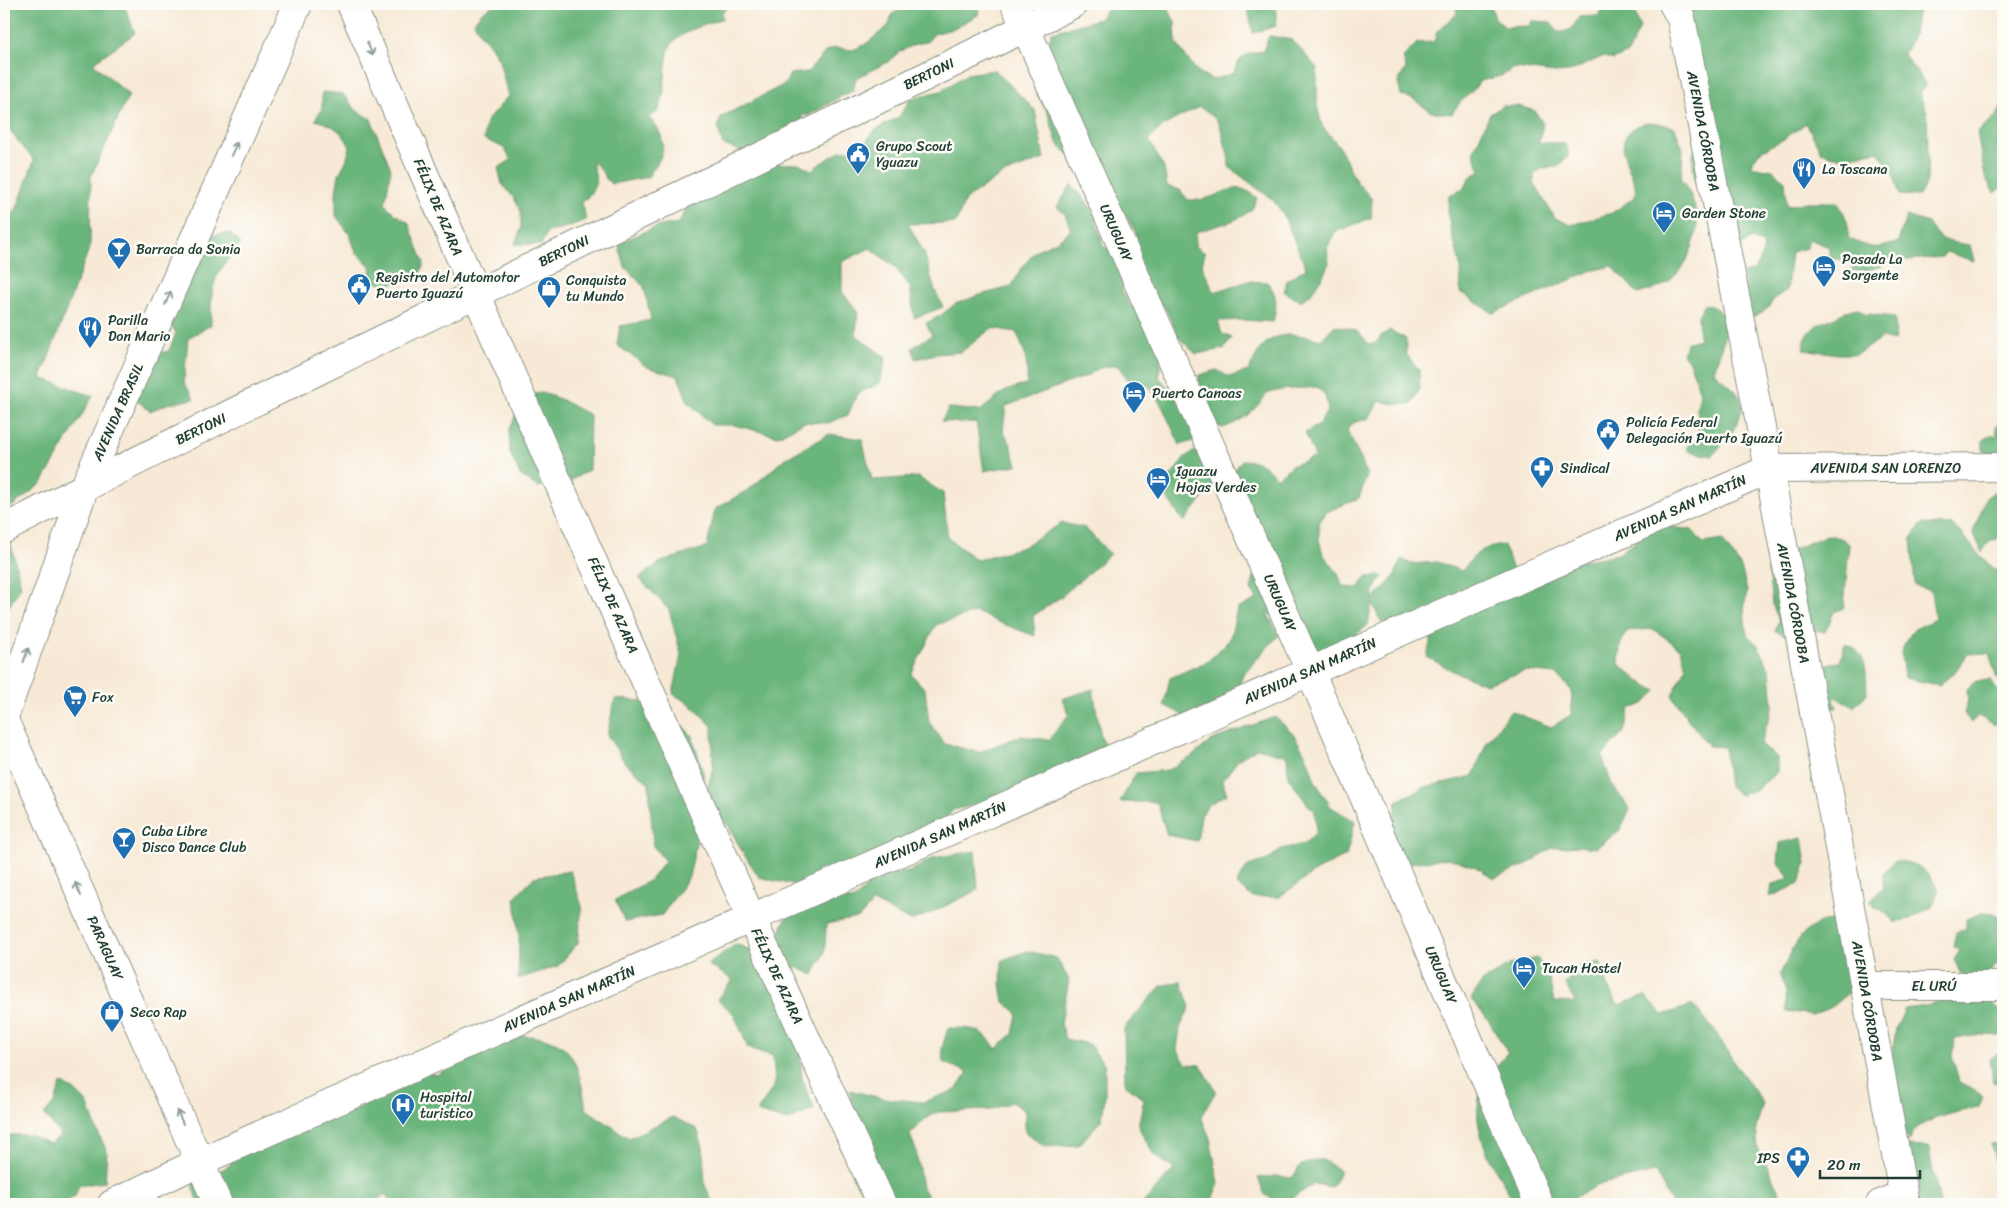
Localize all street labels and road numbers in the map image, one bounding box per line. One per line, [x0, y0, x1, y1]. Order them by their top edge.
street label: BERTONI [899, 51, 960, 97]
street label: AVENIDA CÓRDOBA [1679, 68, 1727, 193]
street label: FÉLIX DE AZARA [406, 154, 470, 260]
street label: URUGUAY [1092, 200, 1140, 266]
street label: BERTONI [534, 228, 595, 274]
street label: AVENIDA BRASIL [85, 358, 151, 466]
street label: BERTONI [171, 406, 232, 452]
street label: AVENIDA SAN LORENZO [1810, 456, 1961, 481]
street label: AVENIDA SAN MARTÍN [1608, 467, 1751, 549]
street label: AVENIDA CÓRDOBA [1769, 540, 1817, 665]
street label: FÉLIX DE AZARA [580, 552, 646, 658]
street label: URUGUAY [1256, 570, 1304, 636]
street label: AVENIDA SAN MARTÍN [1238, 630, 1381, 712]
street label: AVENIDA SAN MARTÍN [868, 794, 1011, 876]
street label: PARAGUAY [80, 912, 131, 986]
street label: FÉLIX DE AZARA [744, 924, 810, 1028]
street label: AVENIDA CÓRDOBA [1844, 938, 1890, 1063]
street label: URUGUAY [1417, 942, 1465, 1008]
street label: AVENIDA SAN MARTÍN [497, 958, 640, 1040]
street label: EL URÚ [1912, 974, 1957, 999]

